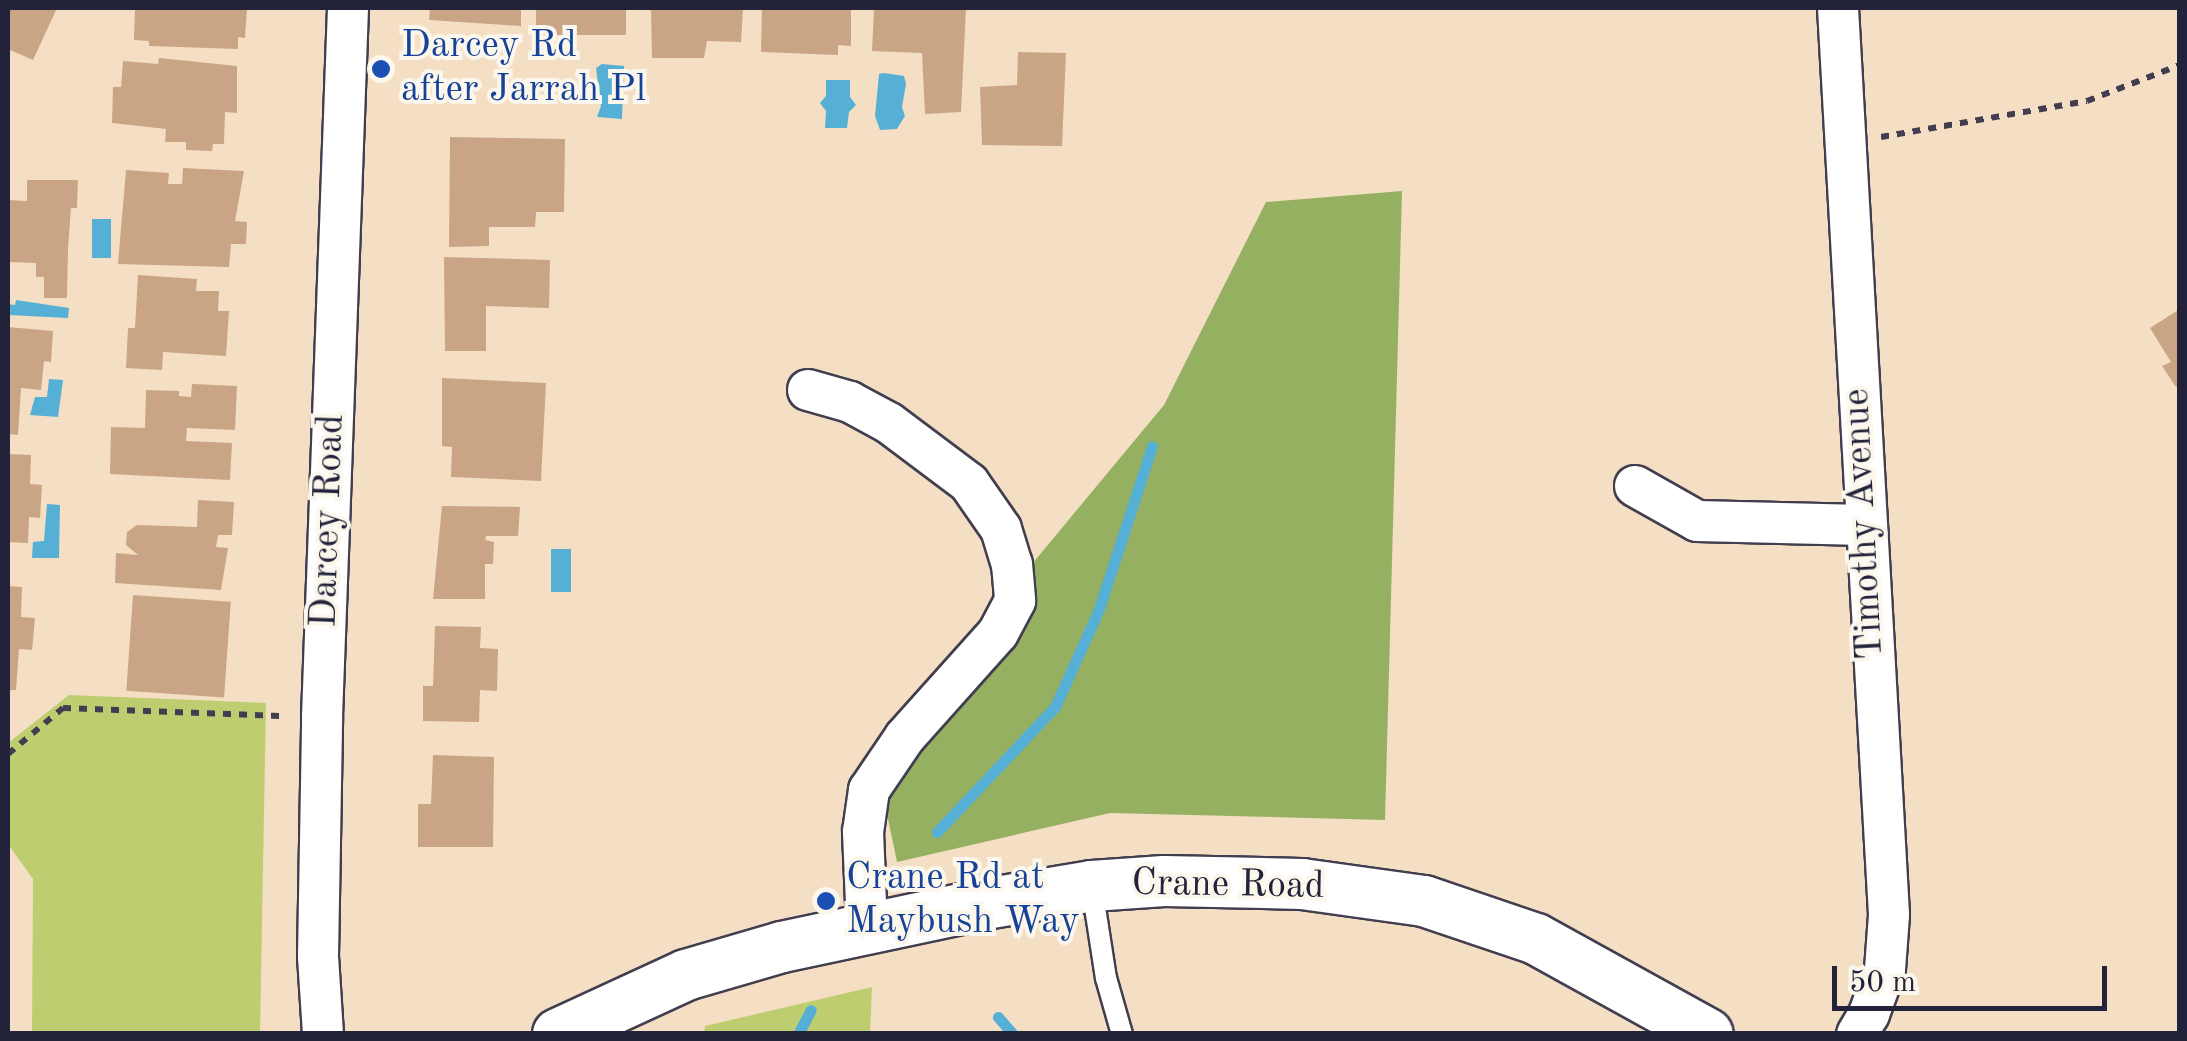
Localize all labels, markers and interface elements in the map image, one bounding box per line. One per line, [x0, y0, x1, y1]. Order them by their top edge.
place label: Darcey Rd after Jarrah Pl [401, 24, 646, 113]
marker: Darcey Rd after Jarrah Pl [370, 58, 392, 80]
street label: Timothy Avenue [1835, 387, 1895, 661]
street label: Darcey Road [302, 414, 356, 628]
place label: Crane Rd at Maybush Way [846, 856, 1080, 946]
street label: Crane Road [1131, 862, 1325, 910]
marker: Crane Rd at Maybush Way [815, 890, 837, 912]
scale bar [1837, 946, 2112, 1008]
text: 50 m [1849, 968, 1916, 998]

